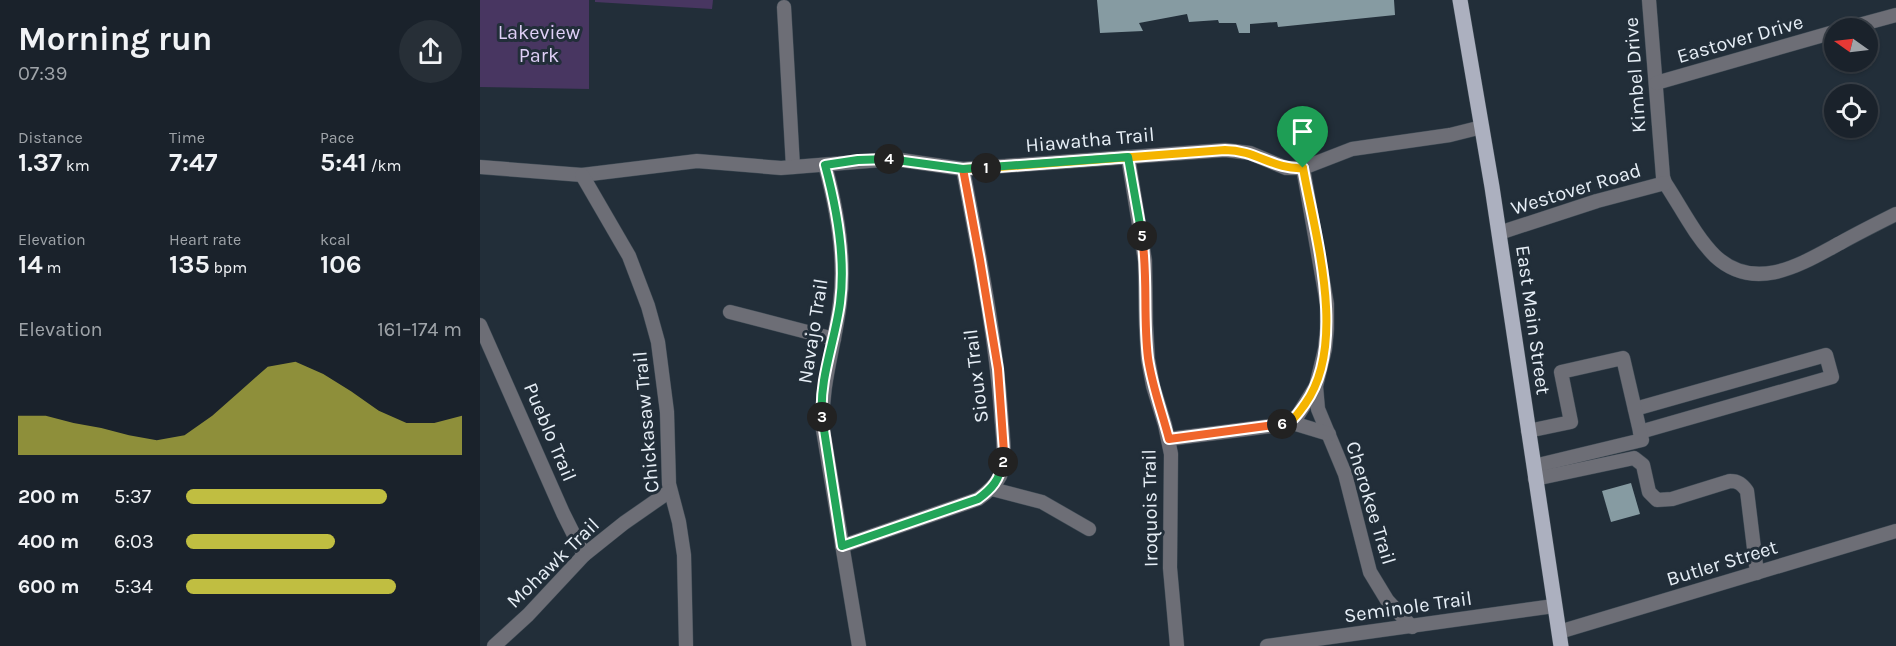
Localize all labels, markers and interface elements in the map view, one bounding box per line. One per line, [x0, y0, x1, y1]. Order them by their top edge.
street label: Eastover Drive [1674, 10, 1806, 68]
street label: Kimbel Drive [1619, 16, 1651, 134]
north arrow [1824, 18, 1878, 72]
map controls [1824, 18, 1878, 138]
text: Morning run [18, 20, 212, 58]
button: share [399, 20, 462, 83]
park label: Lakeview Park [498, 21, 581, 67]
text: 07:39 [18, 62, 67, 85]
button: locate [1824, 84, 1878, 138]
pin [1277, 106, 1328, 168]
icon: arrive [1286, 115, 1319, 148]
street label: Hiawatha Trail [1024, 123, 1156, 157]
text: Distance [18, 128, 83, 147]
text: Time [169, 128, 205, 147]
text: Pace [320, 128, 354, 147]
pin: 4 [874, 144, 904, 174]
text: 1.37 [18, 147, 62, 178]
text: 7:47 [169, 147, 217, 178]
text: 5:41 [320, 147, 367, 178]
text: 4 [884, 149, 894, 168]
pin: 1 [971, 153, 1001, 183]
text: km [62, 156, 90, 175]
text: /km [367, 156, 402, 175]
text: 1 [983, 158, 989, 177]
street label: Westover Road [1508, 158, 1644, 220]
pin: 5 [1127, 221, 1157, 251]
text: 5 [1137, 226, 1147, 245]
text: Elevation [18, 230, 86, 249]
text: Heart rate [169, 230, 241, 249]
text: kcal [320, 230, 351, 249]
street label: East Main Street [1511, 244, 1555, 397]
text: 14 [18, 249, 43, 280]
text: 135 [169, 249, 210, 280]
text: 106 [320, 249, 362, 280]
text: m [43, 258, 62, 277]
text: bpm [210, 258, 247, 277]
street label: Navajo Trail [793, 277, 833, 385]
text: Elevation [18, 318, 103, 341]
text: 161–174 m [377, 318, 462, 341]
street label: Sioux Trail [959, 328, 993, 424]
street label: Chickasaw Trail [628, 350, 664, 494]
street label: Pueblo Trail [519, 379, 581, 485]
pin: 3 [807, 402, 837, 432]
text: 3 [817, 407, 827, 426]
pin: 6 [1267, 409, 1297, 439]
text: 6 [1277, 414, 1287, 433]
street label: Cherokee Trail [1341, 439, 1401, 567]
pin: 2 [988, 447, 1018, 477]
street label: Iroquois Trail [1137, 449, 1163, 567]
text: 2 [998, 452, 1008, 471]
text: 200 m [18, 485, 79, 508]
text: 5:37 [114, 485, 151, 508]
street label: Mohawk Trail [502, 513, 604, 613]
text: 400 m [18, 530, 79, 553]
text: 6:03 [114, 530, 154, 553]
street label: Butler Street [1664, 535, 1781, 591]
text: 600 m [18, 575, 79, 598]
text: 5:34 [114, 575, 153, 598]
street label: Seminole Trail [1343, 587, 1473, 627]

